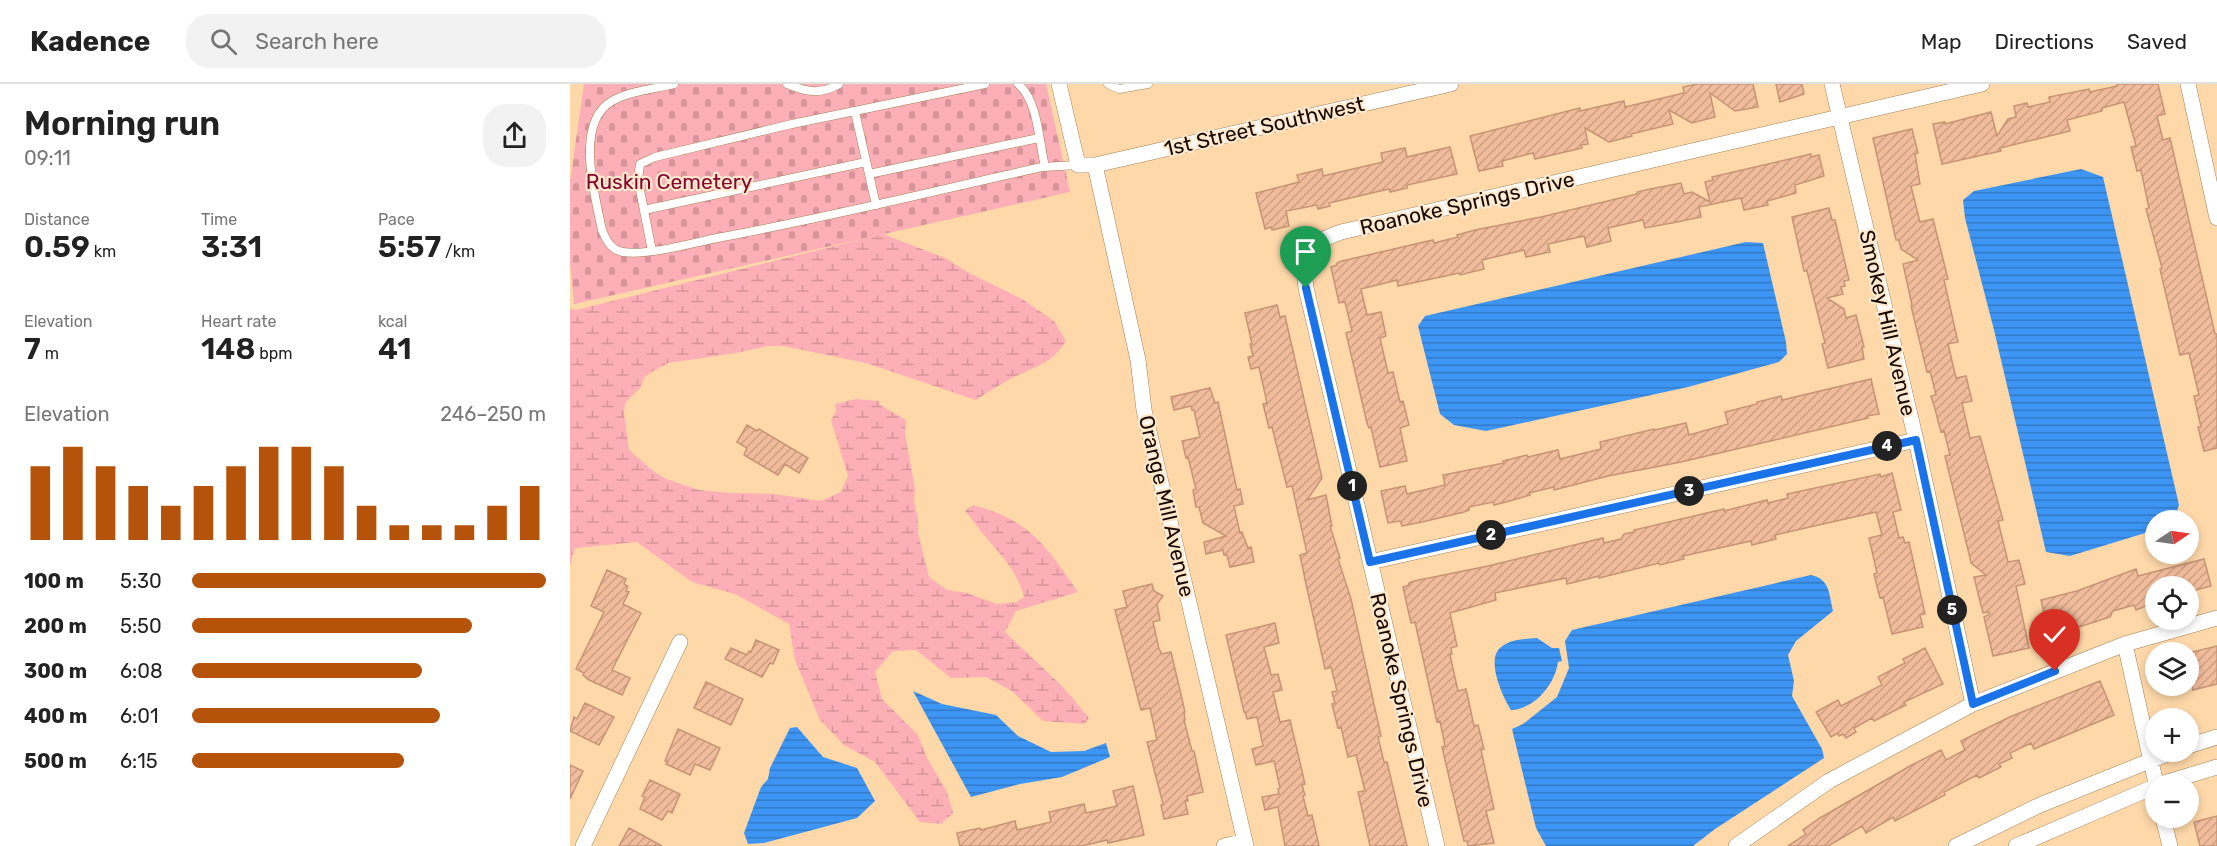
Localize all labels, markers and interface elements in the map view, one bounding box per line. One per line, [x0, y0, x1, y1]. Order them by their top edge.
search box [186, 14, 606, 68]
text: Kadence [30, 25, 150, 58]
icon: search [207, 25, 240, 58]
text: Search here [255, 28, 379, 55]
text: Map [1921, 29, 1962, 54]
text: Directions [1995, 29, 2094, 54]
text: Saved [2127, 29, 2187, 54]
street label: 1st Street Southwest [1161, 91, 1367, 161]
text: Morning run [24, 104, 220, 143]
button: share [483, 104, 546, 167]
text: 09:11 [24, 146, 71, 170]
street label: Roanoke Springs Drive [1357, 166, 1577, 240]
park label: Ruskin Cemetery [586, 169, 753, 194]
text: Distance [24, 210, 90, 229]
text: Time [201, 210, 237, 229]
text: Pace [378, 210, 415, 229]
pin [1280, 226, 1331, 288]
street label: Smokey Hill Avenue [1854, 228, 1922, 418]
text: 0.59 [24, 229, 90, 265]
text: 3:31 [201, 229, 262, 265]
text: 5:57 [378, 229, 441, 265]
icon: arrive [1289, 235, 1322, 268]
text: km [90, 242, 116, 261]
text: /km [441, 242, 475, 261]
text: Elevation [24, 312, 93, 331]
text: Heart rate [201, 312, 276, 331]
text: kcal [378, 312, 407, 331]
text: 7 [24, 331, 41, 367]
text: 148 [201, 331, 255, 367]
text: 41 [378, 331, 412, 367]
text: m [41, 344, 59, 363]
text: bpm [255, 344, 293, 363]
text: Elevation [24, 402, 110, 426]
text: 246–250 m [440, 402, 546, 426]
street label: Orange Mill Avenue [1134, 413, 1200, 599]
pin: 4 [1872, 431, 1902, 461]
text: 4 [1882, 436, 1892, 455]
pin: 1 [1337, 471, 1367, 501]
text: 1 [1348, 476, 1356, 495]
pin: 3 [1674, 476, 1704, 506]
text: 3 [1684, 481, 1694, 500]
north arrow [2145, 510, 2199, 564]
map controls [2145, 510, 2199, 828]
pin: 2 [1476, 520, 1506, 550]
text: 2 [1486, 525, 1496, 544]
text: 100 m [24, 569, 84, 593]
text: 5:30 [120, 569, 162, 593]
button: locate [2145, 576, 2199, 630]
street label: Roanoke Springs Drive [1365, 590, 1439, 810]
pin: 5 [1937, 595, 1967, 625]
text: 5 [1947, 600, 1957, 619]
pin [2029, 609, 2080, 671]
text: 200 m [24, 614, 87, 638]
text: 5:50 [120, 614, 162, 638]
icon: check [2038, 618, 2071, 651]
button: layers [2145, 642, 2199, 696]
text: 300 m [24, 659, 87, 683]
text: 6:08 [120, 659, 163, 683]
text: 400 m [24, 704, 87, 728]
text: 6:01 [120, 704, 158, 728]
button: + [2145, 708, 2199, 762]
text: 500 m [24, 749, 87, 773]
text: 6:15 [120, 749, 158, 773]
button: − [2145, 774, 2199, 828]

